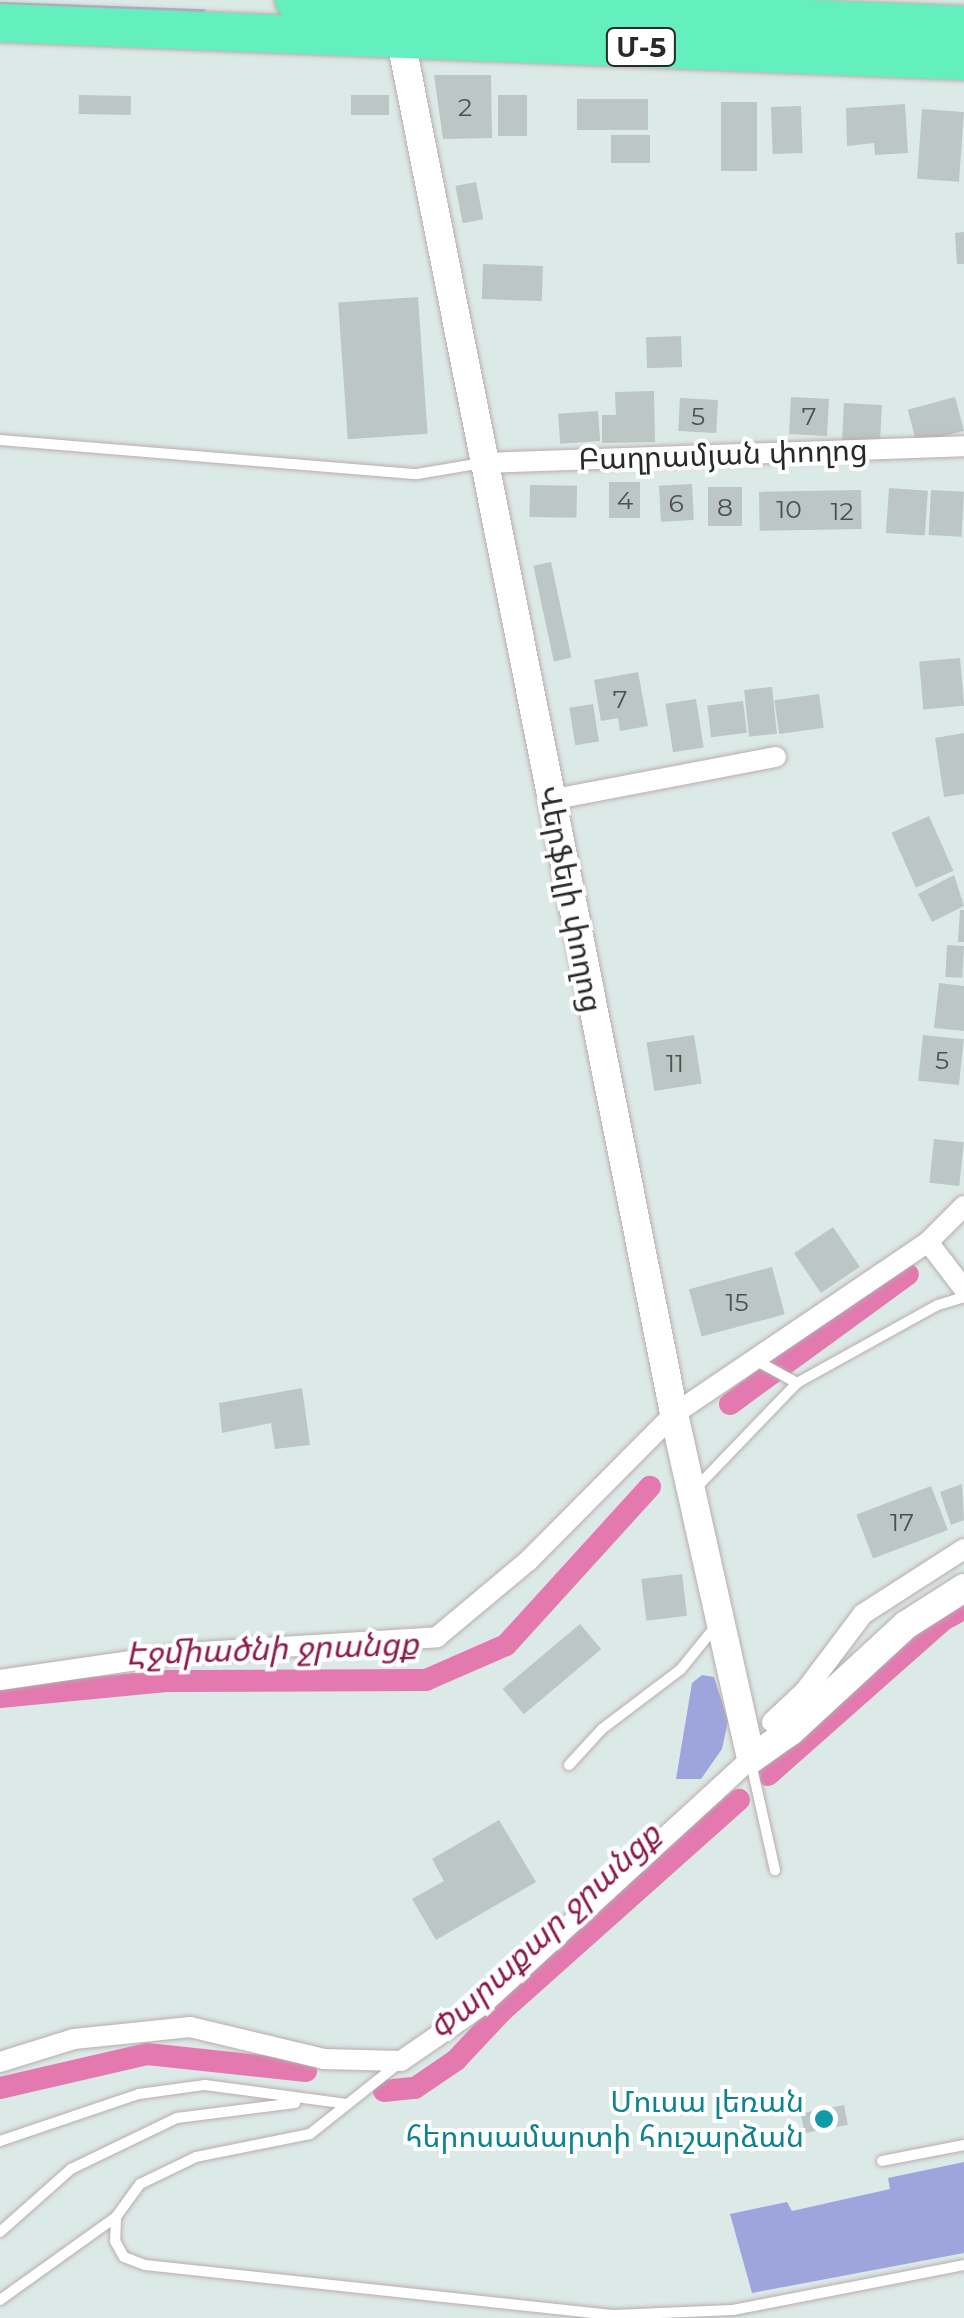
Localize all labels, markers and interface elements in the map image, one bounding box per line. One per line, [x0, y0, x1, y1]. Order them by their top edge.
road number: Մ-5 [604, 24, 678, 70]
house number: 2 [458, 92, 472, 122]
house number: 5 [691, 401, 705, 431]
house number: 7 [802, 401, 816, 431]
street label: Բաղրամյան փողոց [578, 432, 868, 478]
house number: 4 [617, 485, 633, 515]
house number: 6 [668, 488, 684, 518]
house number: 8 [717, 492, 733, 522]
house number: 10 [776, 494, 802, 524]
house number: 12 [830, 496, 854, 526]
house number: 7 [613, 684, 627, 714]
street label: Վերֆելի փողոց [530, 783, 610, 1015]
house number: 5 [935, 1045, 949, 1075]
house number: 11 [666, 1048, 684, 1078]
house number: 15 [725, 1287, 749, 1317]
house number: 17 [890, 1507, 914, 1537]
water label: Էջմիածնի ջրանցք [125, 1625, 419, 1673]
water label: Փարաքար ջրանցք [421, 1815, 669, 2049]
place label: Մուսա լեռան հերոսամարտի հուշարձան [406, 2084, 804, 2154]
marker: Մուսա լեռան հերոսամարտի հուշարձան [813, 2108, 835, 2130]

